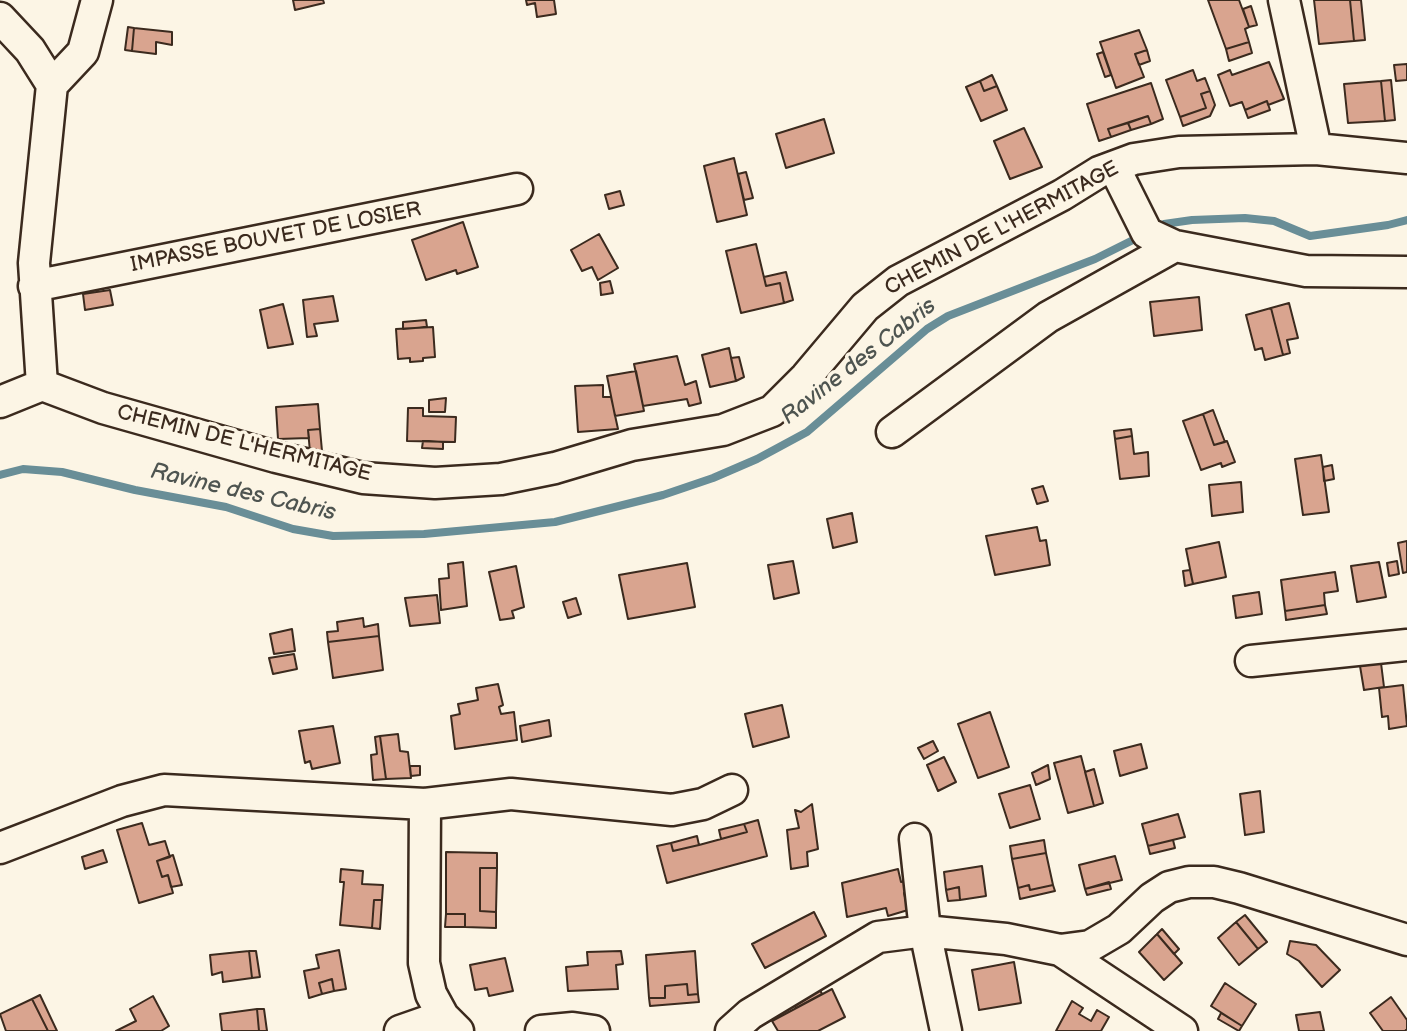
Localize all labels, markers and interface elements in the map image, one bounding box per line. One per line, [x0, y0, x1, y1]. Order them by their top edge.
street label: CHEMIN DE L'HERMITAGE [881, 157, 1123, 301]
street label: IMPASSE BOUVET DE LOSIER [129, 197, 423, 279]
water label: Ravine des Cabris [776, 293, 942, 431]
street label: CHEMIN DE L'HERMITAGE [114, 400, 374, 488]
water label: Ravine des Cabris [148, 458, 338, 528]

